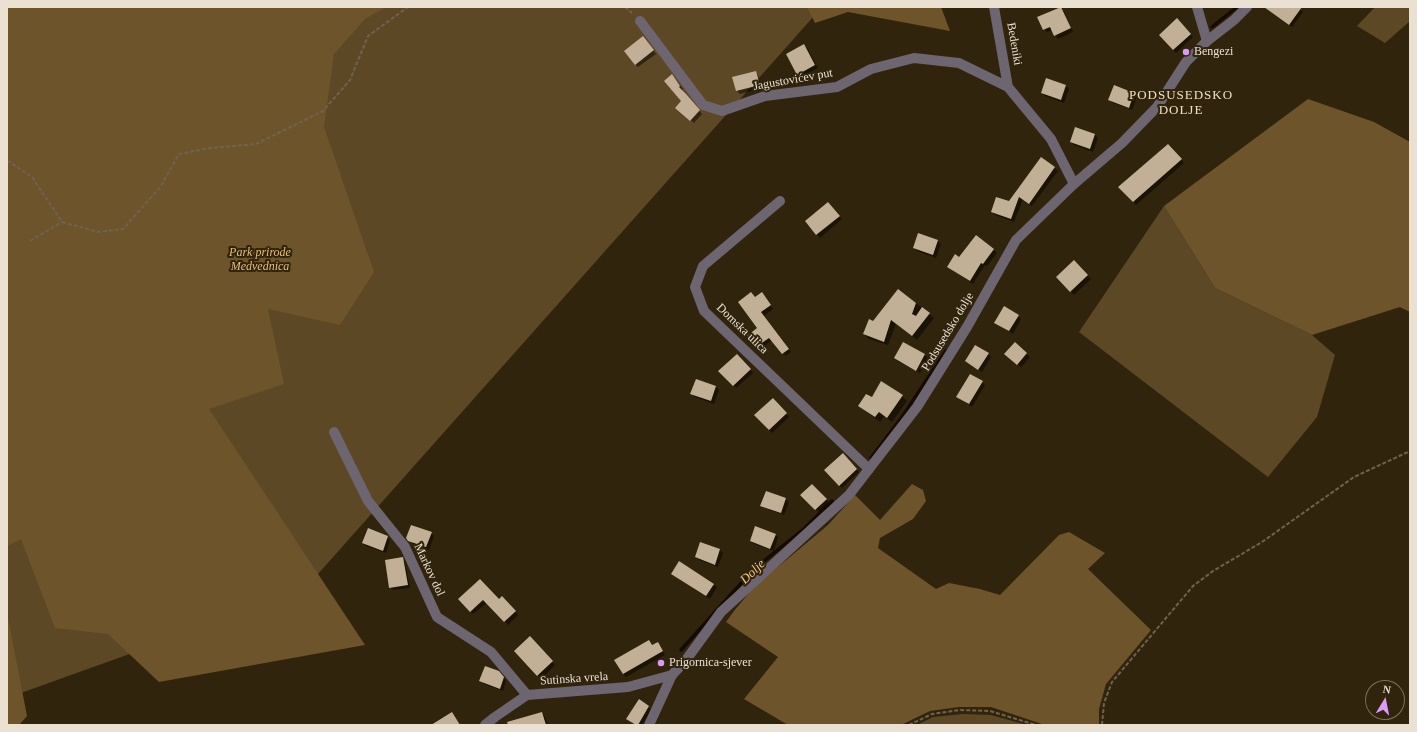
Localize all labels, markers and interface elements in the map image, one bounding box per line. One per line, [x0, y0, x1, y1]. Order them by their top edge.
street label: Bedeniki [1003, 21, 1025, 67]
place label: Bengezi [1194, 45, 1233, 59]
marker: Bengezi [1181, 47, 1191, 57]
street label: Jagustovićev put [752, 66, 834, 94]
district label: PODSUSEDSKO DOLJE [1129, 88, 1233, 119]
park label: Park prirode Medvednica [229, 246, 291, 274]
street label: Podsusedsko dolje [919, 290, 977, 374]
street label: Domska ulica [713, 301, 771, 357]
street label: Markov dol [411, 541, 447, 599]
water label: Dolje [737, 556, 769, 588]
place label: Prigornica-sjever [669, 656, 752, 670]
marker: Prigornica-sjever [656, 658, 666, 668]
street label: Sutinska vrela [539, 669, 609, 689]
north arrow [1365, 680, 1405, 720]
text: N [1382, 683, 1392, 696]

